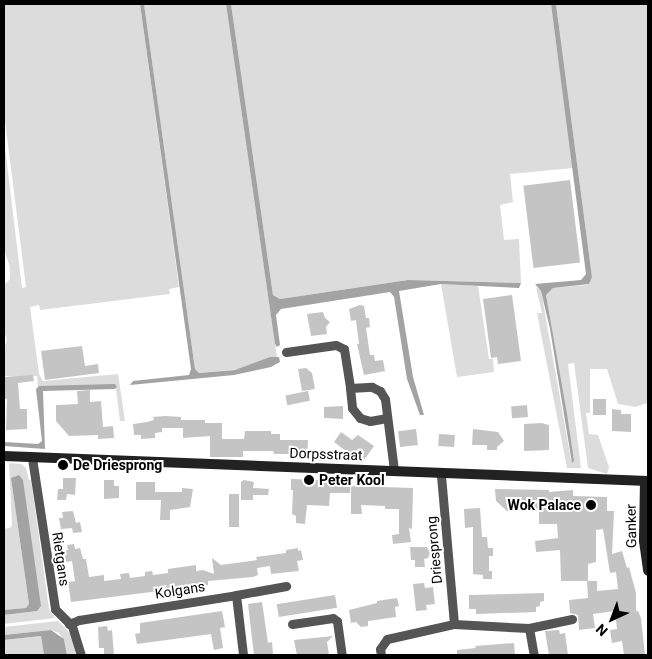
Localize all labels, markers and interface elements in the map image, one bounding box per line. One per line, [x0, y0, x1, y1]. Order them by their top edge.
street label: Dorpsstraat [289, 444, 363, 464]
place label: De Driesprong [73, 457, 162, 473]
marker: De Driesprong [57, 459, 69, 471]
place label: Peter Kool [319, 472, 385, 488]
marker: Peter Kool [303, 474, 315, 486]
place label: Wok Palace [508, 497, 581, 513]
marker: Wok Palace [585, 499, 597, 511]
street label: Ganker [622, 504, 640, 548]
street label: Driesprong [423, 515, 445, 585]
street label: Rietgans [49, 531, 73, 587]
street label: Kolgans [154, 578, 206, 602]
north arrow [587, 594, 637, 644]
text: N [593, 621, 611, 639]

